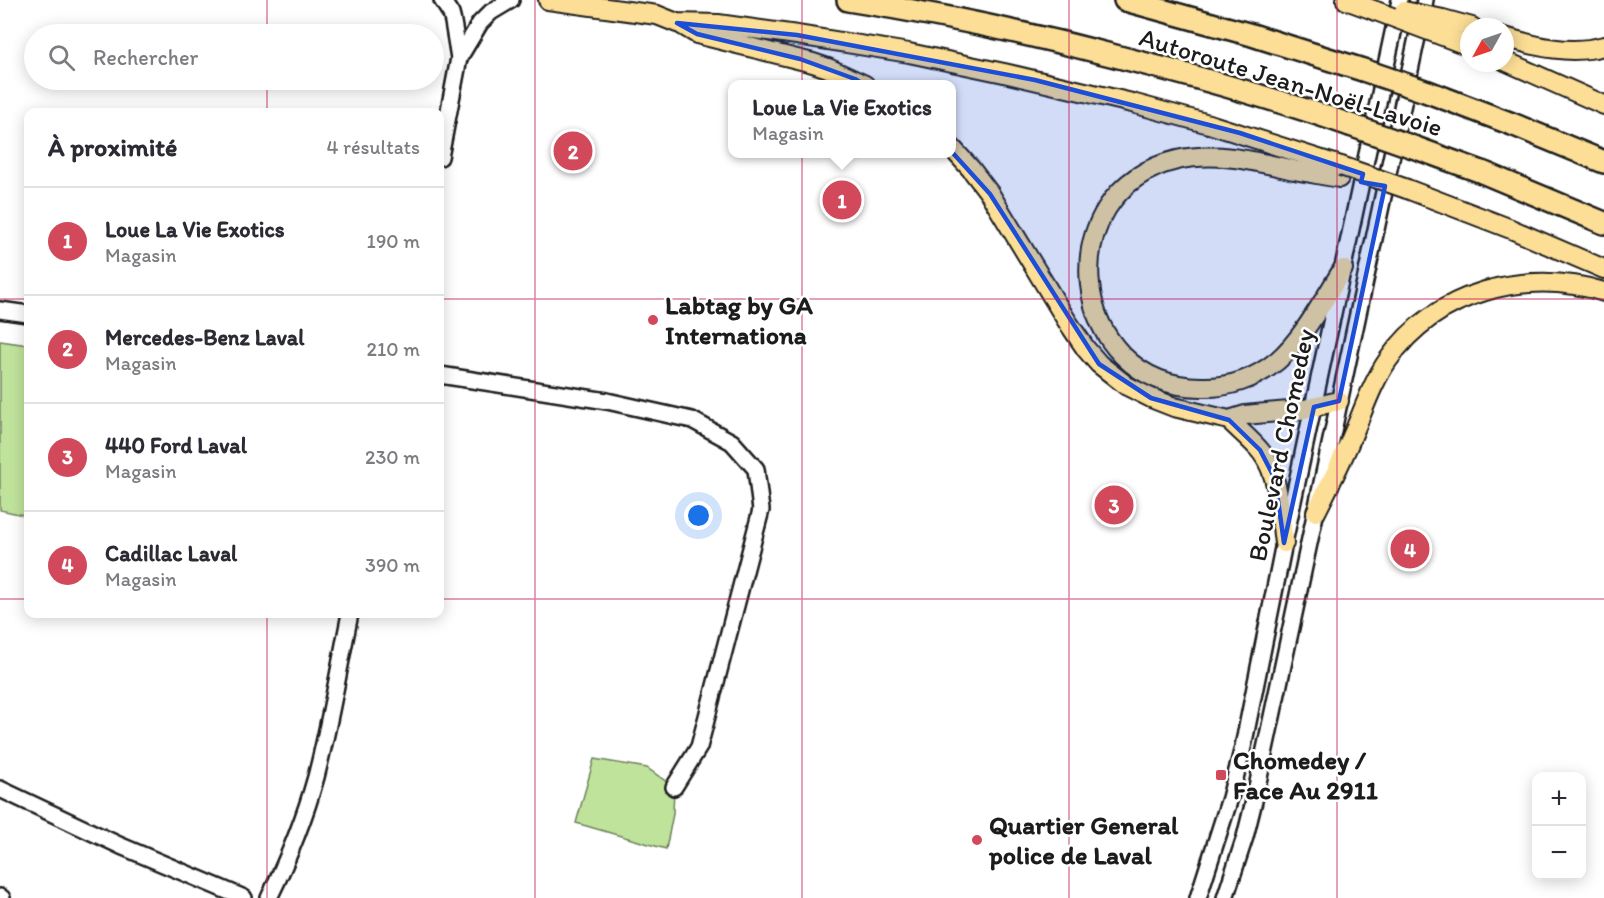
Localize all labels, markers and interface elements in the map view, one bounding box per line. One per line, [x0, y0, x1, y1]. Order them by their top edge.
north arrow [1460, 18, 1514, 72]
street label: Autoroute Jean-Noël-Lavoie [1136, 21, 1446, 143]
search box [24, 24, 444, 90]
icon: search [45, 41, 78, 74]
text: Rechercher [93, 44, 198, 71]
popup [728, 80, 956, 158]
text: Loue La Vie Exotics [752, 94, 932, 121]
text: Magasin [752, 121, 824, 145]
pin: 2 [554, 128, 592, 174]
text: À proximité [48, 131, 177, 163]
text: 4 résultats [327, 135, 420, 159]
pin: 1 [822, 178, 862, 222]
text: Loue La Vie Exotics [105, 216, 285, 243]
text: 1 [63, 229, 72, 253]
text: 190 m [367, 229, 420, 253]
text: Magasin [105, 243, 177, 267]
place label: Labtag by GA Internationa [665, 289, 813, 351]
marker: Labtag by GA Internationa [646, 313, 660, 327]
text: Mercedes-Benz Laval [105, 324, 305, 351]
street label: Boulevard Chomedey [1241, 326, 1321, 564]
text: 2 [62, 337, 73, 361]
text: 210 m [367, 337, 420, 361]
text: Magasin [105, 351, 177, 375]
text: 440 Ford Laval [105, 432, 247, 459]
text: 3 [62, 445, 73, 469]
text: 230 m [365, 445, 420, 469]
text: Magasin [105, 459, 177, 483]
pin: 3 [1094, 482, 1134, 528]
your location [684, 501, 713, 530]
pin: 4 [1390, 526, 1430, 572]
text: Cadillac Laval [105, 540, 237, 567]
text: 4 [61, 553, 74, 577]
text: 390 m [365, 553, 420, 577]
text: Magasin [105, 567, 177, 591]
place label: Chomedey / Face Au 2911 [1233, 744, 1378, 806]
marker: Chomedey / Face Au 2911 [1214, 768, 1228, 782]
map controls [1532, 772, 1586, 880]
button: + [1532, 772, 1586, 826]
place label: Quartier General police de Laval [988, 809, 1179, 871]
button: − [1532, 826, 1586, 880]
marker: Quartier General police de Laval [970, 833, 984, 847]

